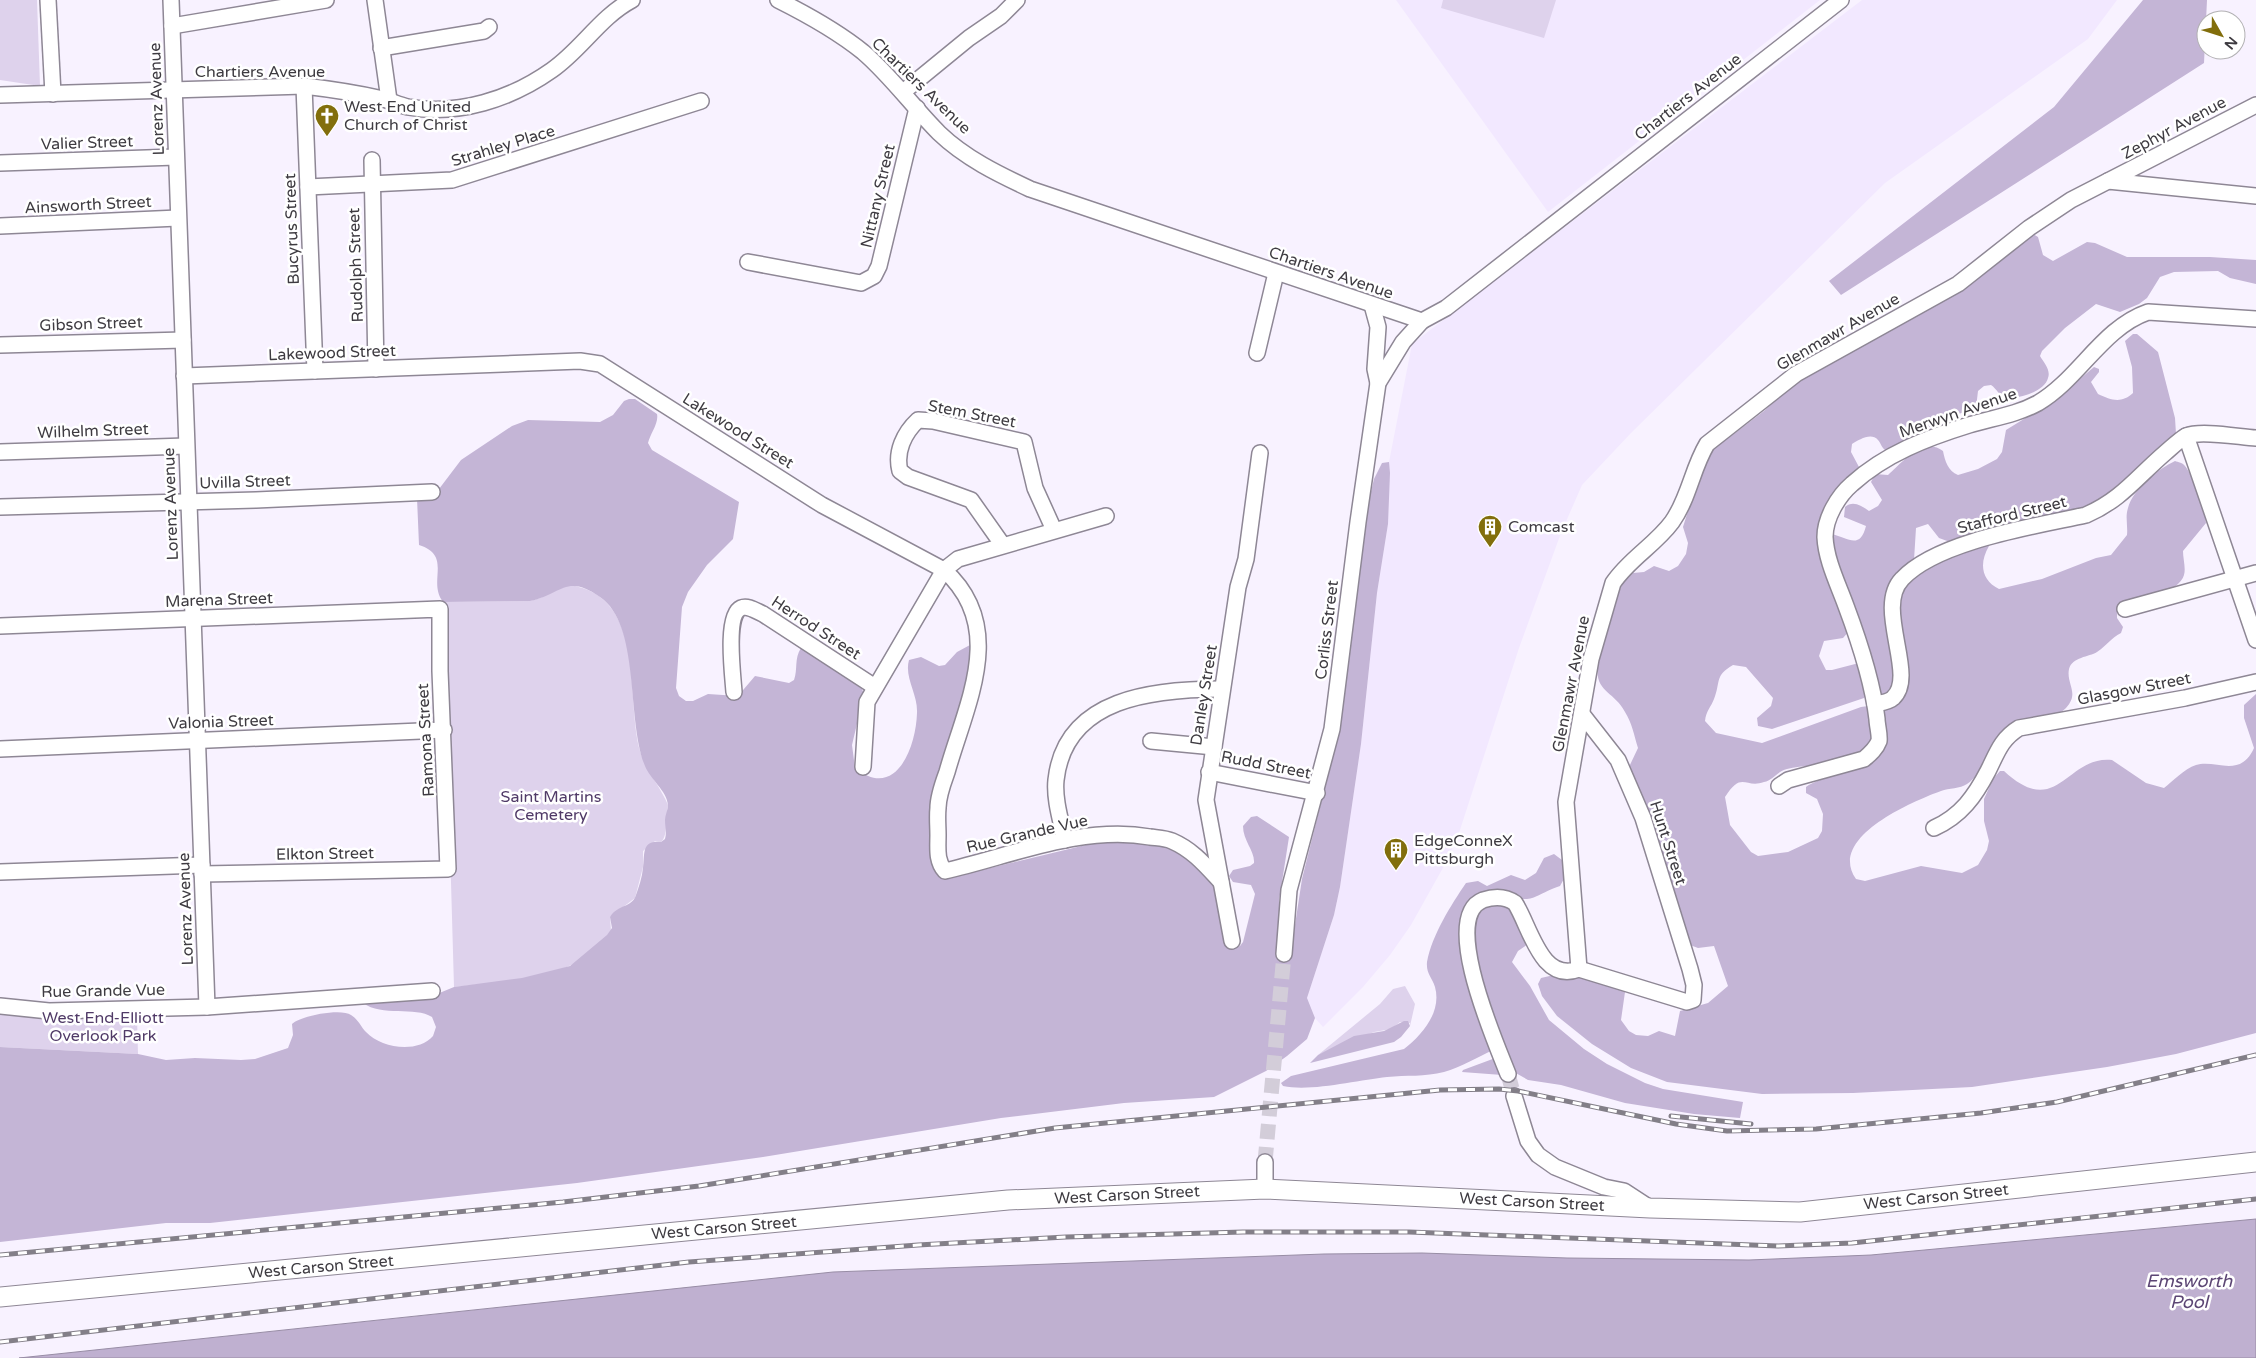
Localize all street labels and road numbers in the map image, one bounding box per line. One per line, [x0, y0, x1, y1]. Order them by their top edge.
street label: Chartiers Avenue [867, 34, 975, 138]
street label: Lorenz Avenue [145, 42, 169, 156]
street label: Chartiers Avenue [1630, 49, 1746, 145]
street label: Chartiers Avenue [195, 62, 325, 82]
street label: Zephyr Avenue [2118, 92, 2230, 164]
street label: Strahley Place [449, 121, 557, 171]
street label: Valier Street [41, 131, 133, 155]
street label: Nittany Street [856, 142, 900, 250]
street label: Bucyrus Street [280, 173, 304, 285]
street label: Ainsworth Street [24, 192, 152, 218]
street label: Rudolph Street [344, 207, 368, 323]
street label: Chartiers Avenue [1266, 242, 1396, 304]
street label: Glenmawr Avenue [1773, 289, 1903, 375]
street label: Gibson Street [39, 312, 143, 336]
street label: Lakewood Street [268, 341, 396, 365]
street label: Merwyn Avenue [1897, 384, 2019, 442]
street label: Lakewood Street [679, 389, 797, 473]
street label: Stem Street [926, 396, 1018, 432]
street label: Wilhelm Street [37, 419, 149, 443]
street label: Lorenz Avenue [159, 447, 183, 561]
street label: Uvilla Street [199, 470, 291, 494]
street label: Stafford Street [1955, 492, 2069, 538]
street label: Corliss Street [1311, 579, 1343, 681]
street label: Marena Street [165, 588, 273, 612]
street label: Herrod Street [768, 592, 864, 664]
street label: Glenmawr Avenue [1548, 614, 1594, 754]
street label: Danley Street [1186, 643, 1222, 747]
street label: Glasgow Street [2076, 668, 2192, 710]
street label: Ramona Street [413, 683, 439, 797]
street label: Valonia Street [168, 710, 274, 734]
street label: Rudd Street [1219, 746, 1313, 784]
street label: Hunt Street [1645, 798, 1691, 888]
street label: Rue Grande Vue [964, 810, 1090, 858]
street label: Elkton Street [276, 843, 374, 865]
street label: Lorenz Avenue [174, 852, 198, 966]
street label: Rue Grande Vue [41, 980, 165, 1002]
street label: West Carson Street [1863, 1179, 2009, 1215]
street label: West Carson Street [1054, 1181, 1200, 1209]
street label: West Carson Street [1459, 1188, 1605, 1216]
street label: West Carson Street [651, 1212, 797, 1244]
street label: West Carson Street [248, 1251, 394, 1283]

